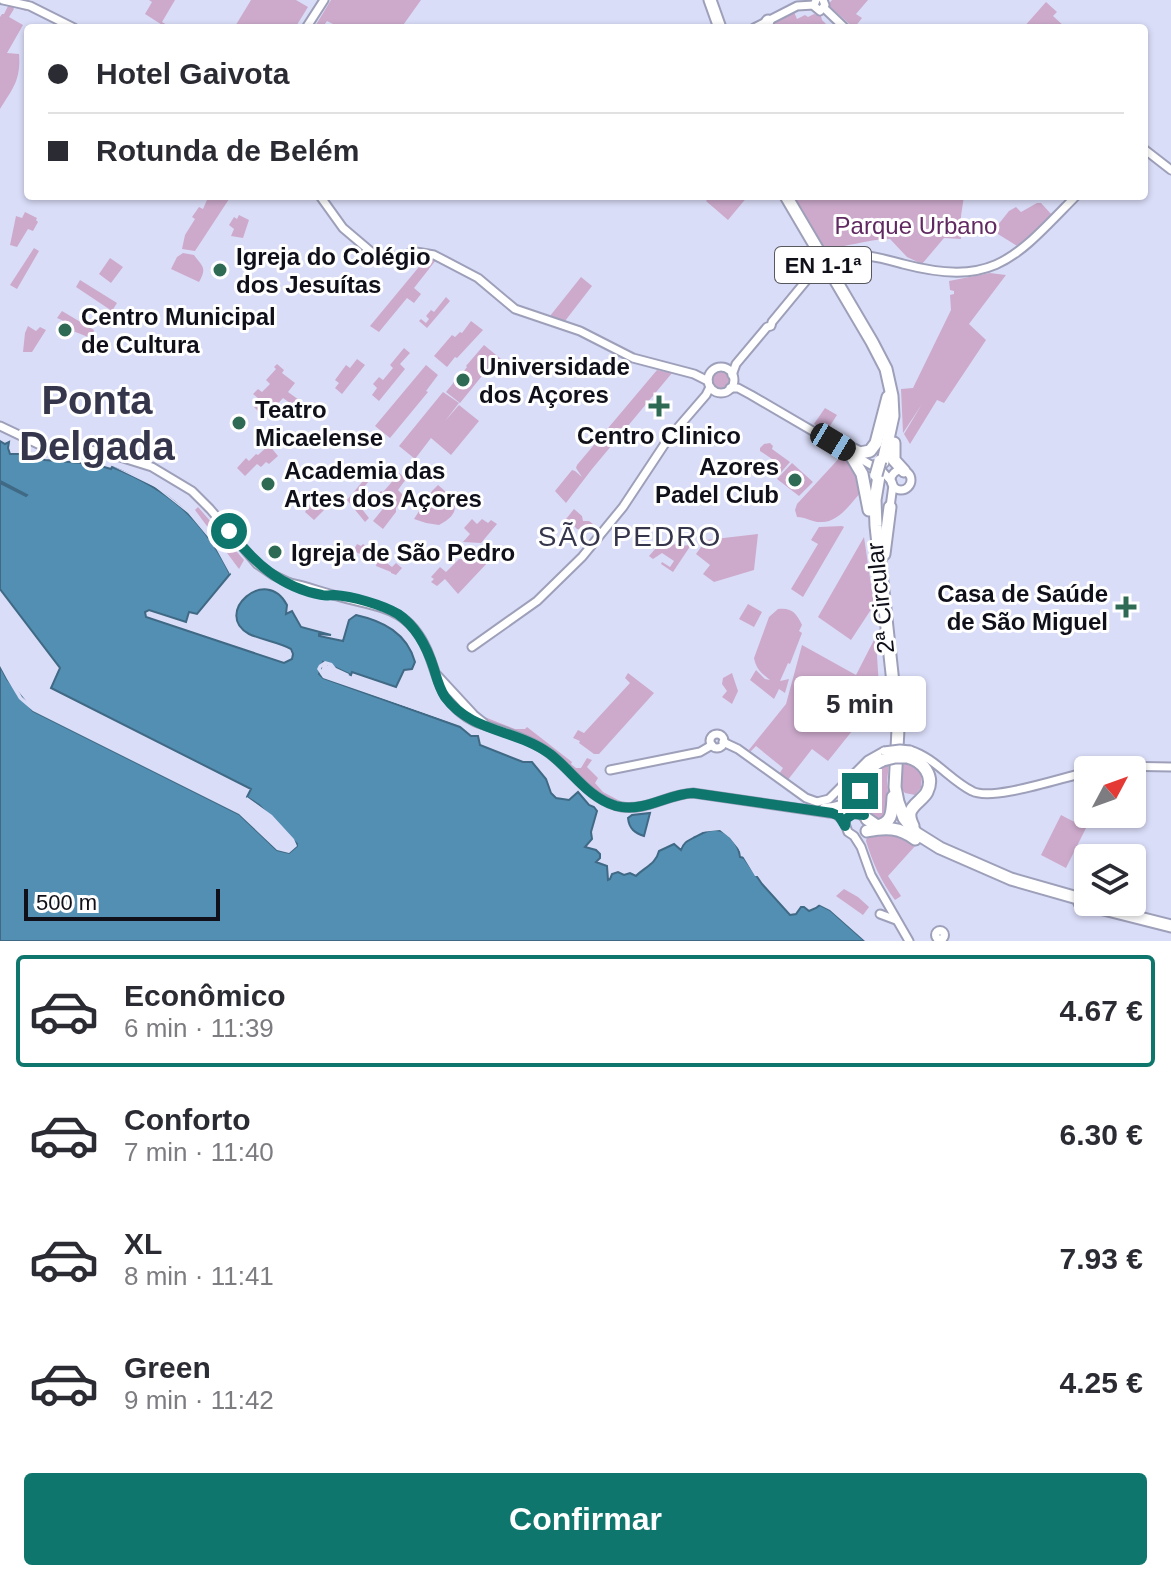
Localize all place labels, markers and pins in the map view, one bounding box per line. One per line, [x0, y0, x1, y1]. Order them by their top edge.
place label: Igreja do Colégio dos Jesuítas [236, 243, 431, 298]
marker: Igreja do Colégio dos Jesuítas [211, 261, 229, 279]
place label: Centro Municipal de Cultura [81, 303, 276, 358]
marker: Centro Municipal de Cultura [56, 321, 74, 339]
place label: Universidade dos Açores [479, 353, 630, 408]
marker: Universidade dos Açores [454, 371, 472, 389]
marker: Centro Clinico [648, 395, 670, 417]
place label: Teatro Micaelense [255, 396, 383, 451]
marker: Teatro Micaelense [230, 414, 248, 432]
place label: Centro Clinico [577, 422, 741, 449]
place label: Azores Padel Club [655, 453, 779, 508]
place label: Academia das Artes dos Açores [284, 457, 482, 512]
marker: Azores Padel Club [786, 471, 804, 489]
marker: Academia das Artes dos Açores [259, 475, 277, 493]
place label: Igreja de São Pedro [291, 539, 515, 566]
marker: Igreja de São Pedro [266, 543, 284, 561]
place label: Casa de Saúde de São Miguel [937, 580, 1108, 635]
marker: Casa de Saúde de São Miguel [1115, 596, 1137, 618]

